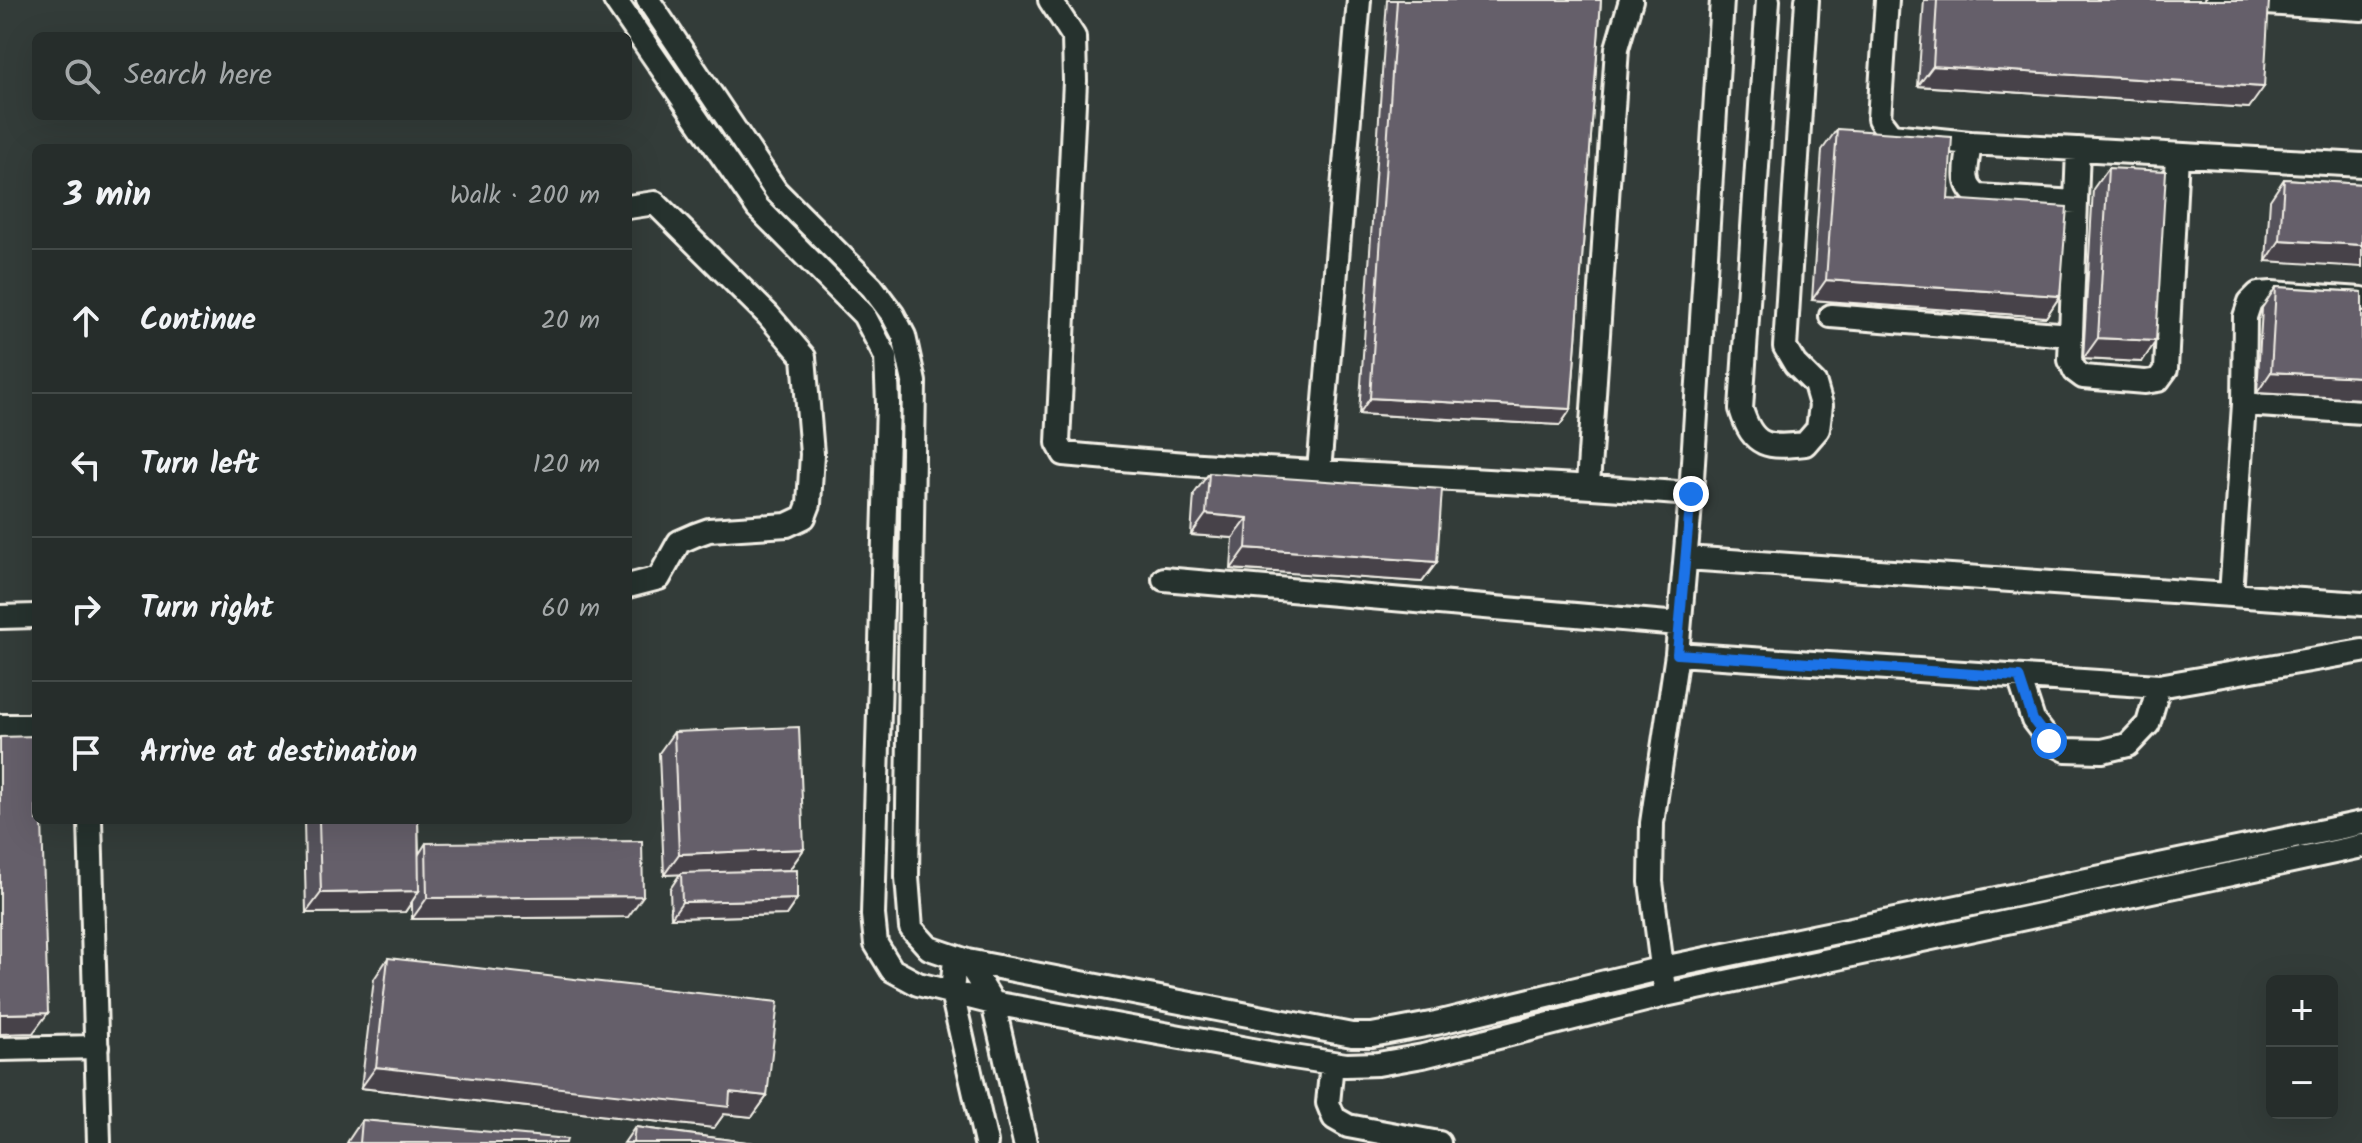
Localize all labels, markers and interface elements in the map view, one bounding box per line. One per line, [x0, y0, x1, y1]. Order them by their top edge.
search box [32, 32, 632, 120]
text: Search here [124, 52, 272, 100]
icon: search [60, 54, 104, 98]
text: 3 min [64, 169, 151, 223]
text: Walk · 200 m [450, 175, 600, 217]
text: Continue [140, 297, 256, 345]
icon: ahead [64, 299, 108, 343]
text: 20 m [541, 300, 600, 342]
text: Turn left [140, 441, 259, 489]
icon: left [64, 443, 108, 487]
text: 120 m [533, 444, 600, 486]
route end [1673, 476, 1709, 512]
text: Turn right [140, 585, 273, 633]
icon: right [64, 587, 108, 631]
text: 60 m [541, 588, 600, 630]
route start [2031, 723, 2067, 759]
text: Arrive at destination [140, 729, 417, 777]
icon: arrive [64, 731, 108, 775]
map controls [2266, 975, 2338, 1119]
button: + [2266, 975, 2338, 1047]
button: − [2266, 1047, 2338, 1119]

